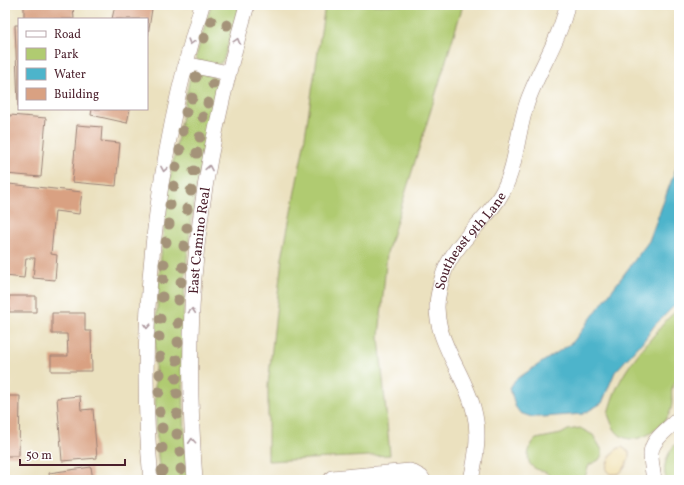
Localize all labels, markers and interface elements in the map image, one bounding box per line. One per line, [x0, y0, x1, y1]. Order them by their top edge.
legend [18, 18, 148, 110]
text: Road [54, 27, 81, 43]
one-way arrow [232, 38, 241, 45]
one-way arrow [187, 39, 196, 46]
text: Park [54, 47, 79, 63]
text: Water [54, 67, 86, 83]
text: Building [54, 87, 99, 103]
one-way arrow [204, 165, 212, 171]
one-way arrow [160, 166, 169, 173]
street label: East Camino Real [185, 186, 216, 295]
street label: Southeast 9th Lane [431, 188, 512, 292]
one-way arrow [187, 308, 196, 314]
one-way arrow [143, 323, 152, 329]
one-way arrow [188, 438, 197, 444]
scale bar [20, 441, 125, 467]
text: 50 m [26, 448, 52, 464]

